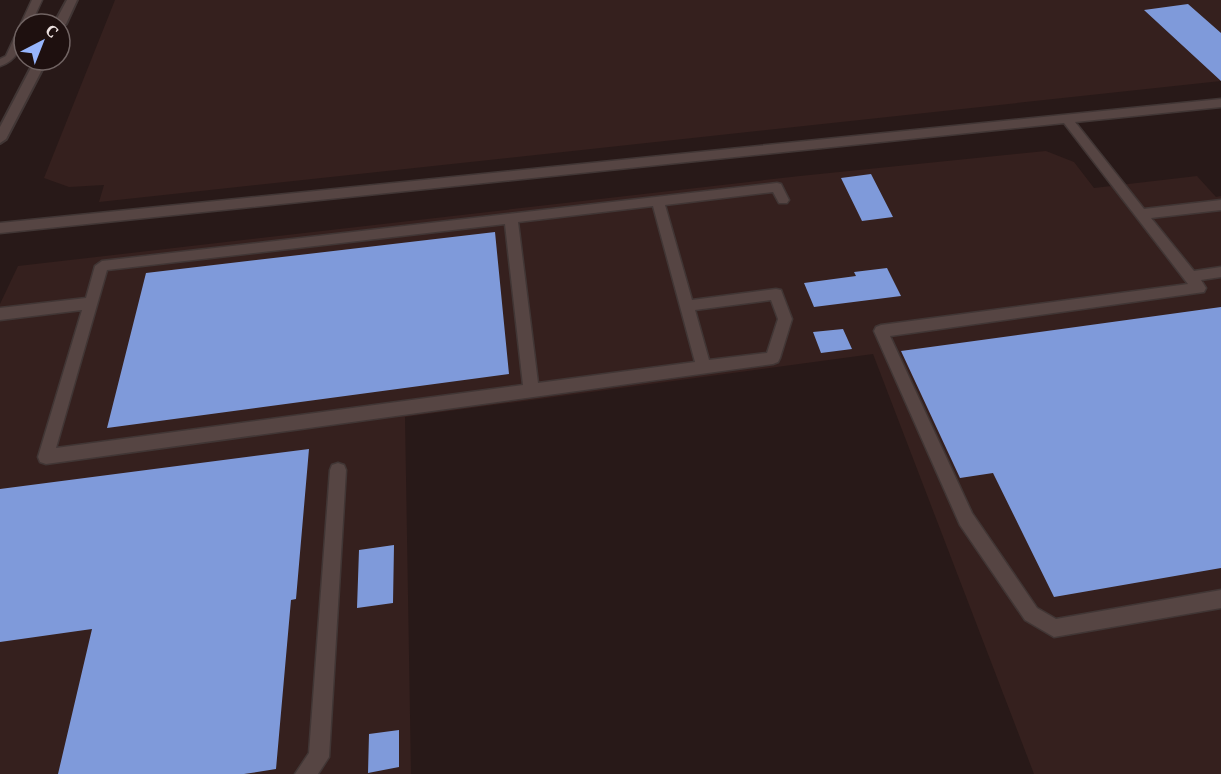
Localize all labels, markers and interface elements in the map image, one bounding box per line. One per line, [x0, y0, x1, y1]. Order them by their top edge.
north arrow [12, 12, 72, 72]
text: С [41, 19, 63, 43]

